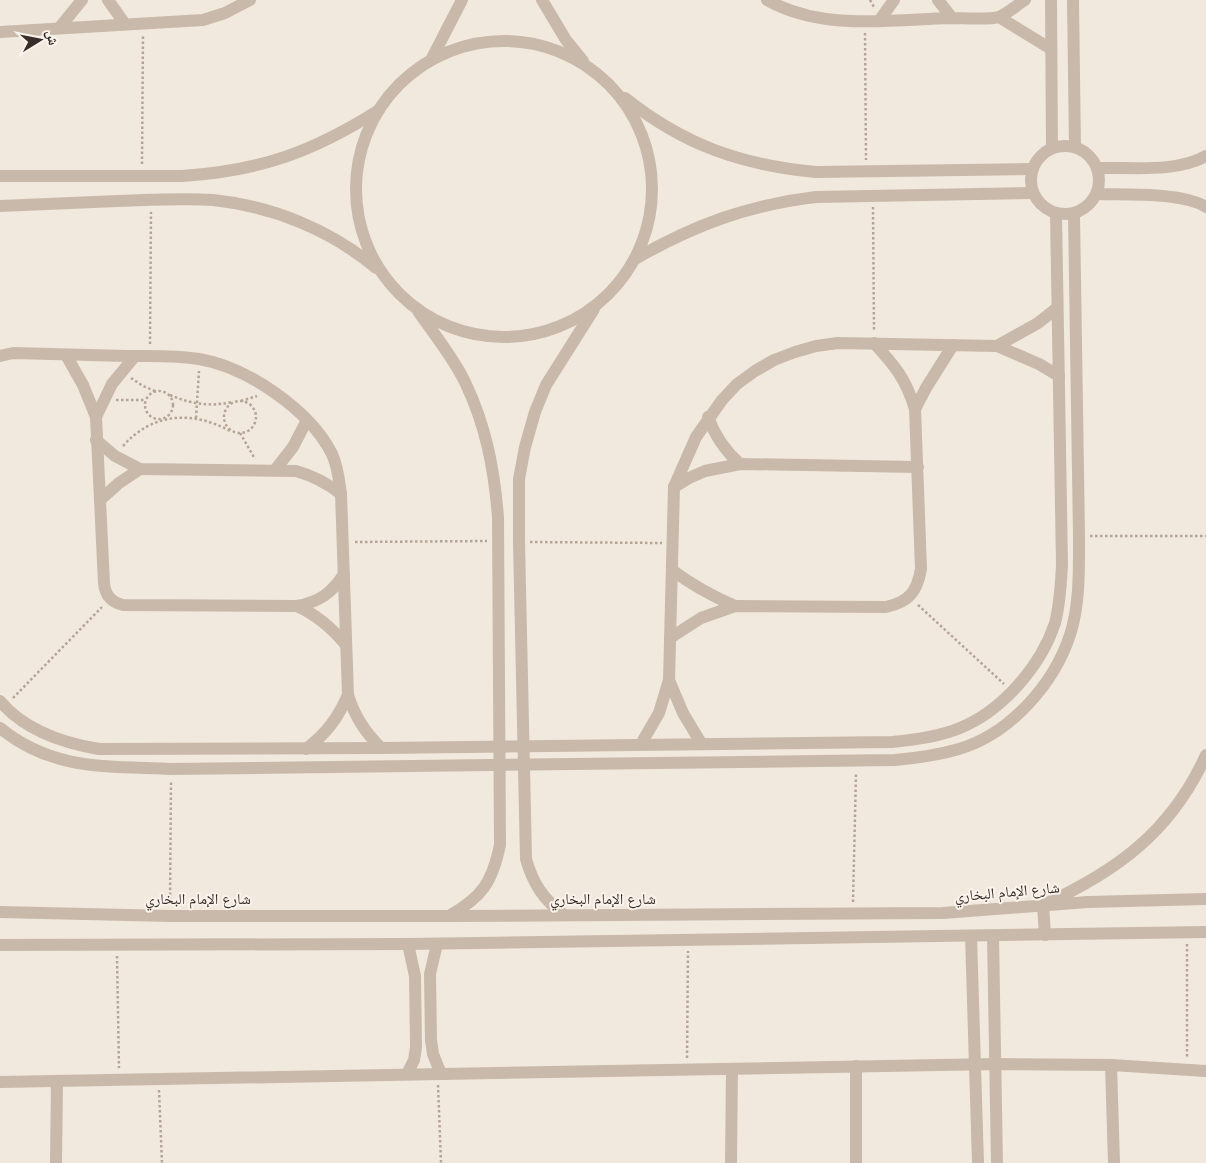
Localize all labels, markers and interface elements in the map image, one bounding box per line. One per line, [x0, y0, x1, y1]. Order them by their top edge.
north arrow [15, 15, 65, 65]
text: ش [42, 29, 63, 47]
street label: شارع الإمام البخاري [954, 877, 1061, 908]
street label: شارع الإمام البخاري [145, 889, 251, 911]
street label: شارع الإمام البخاري [550, 889, 656, 911]

